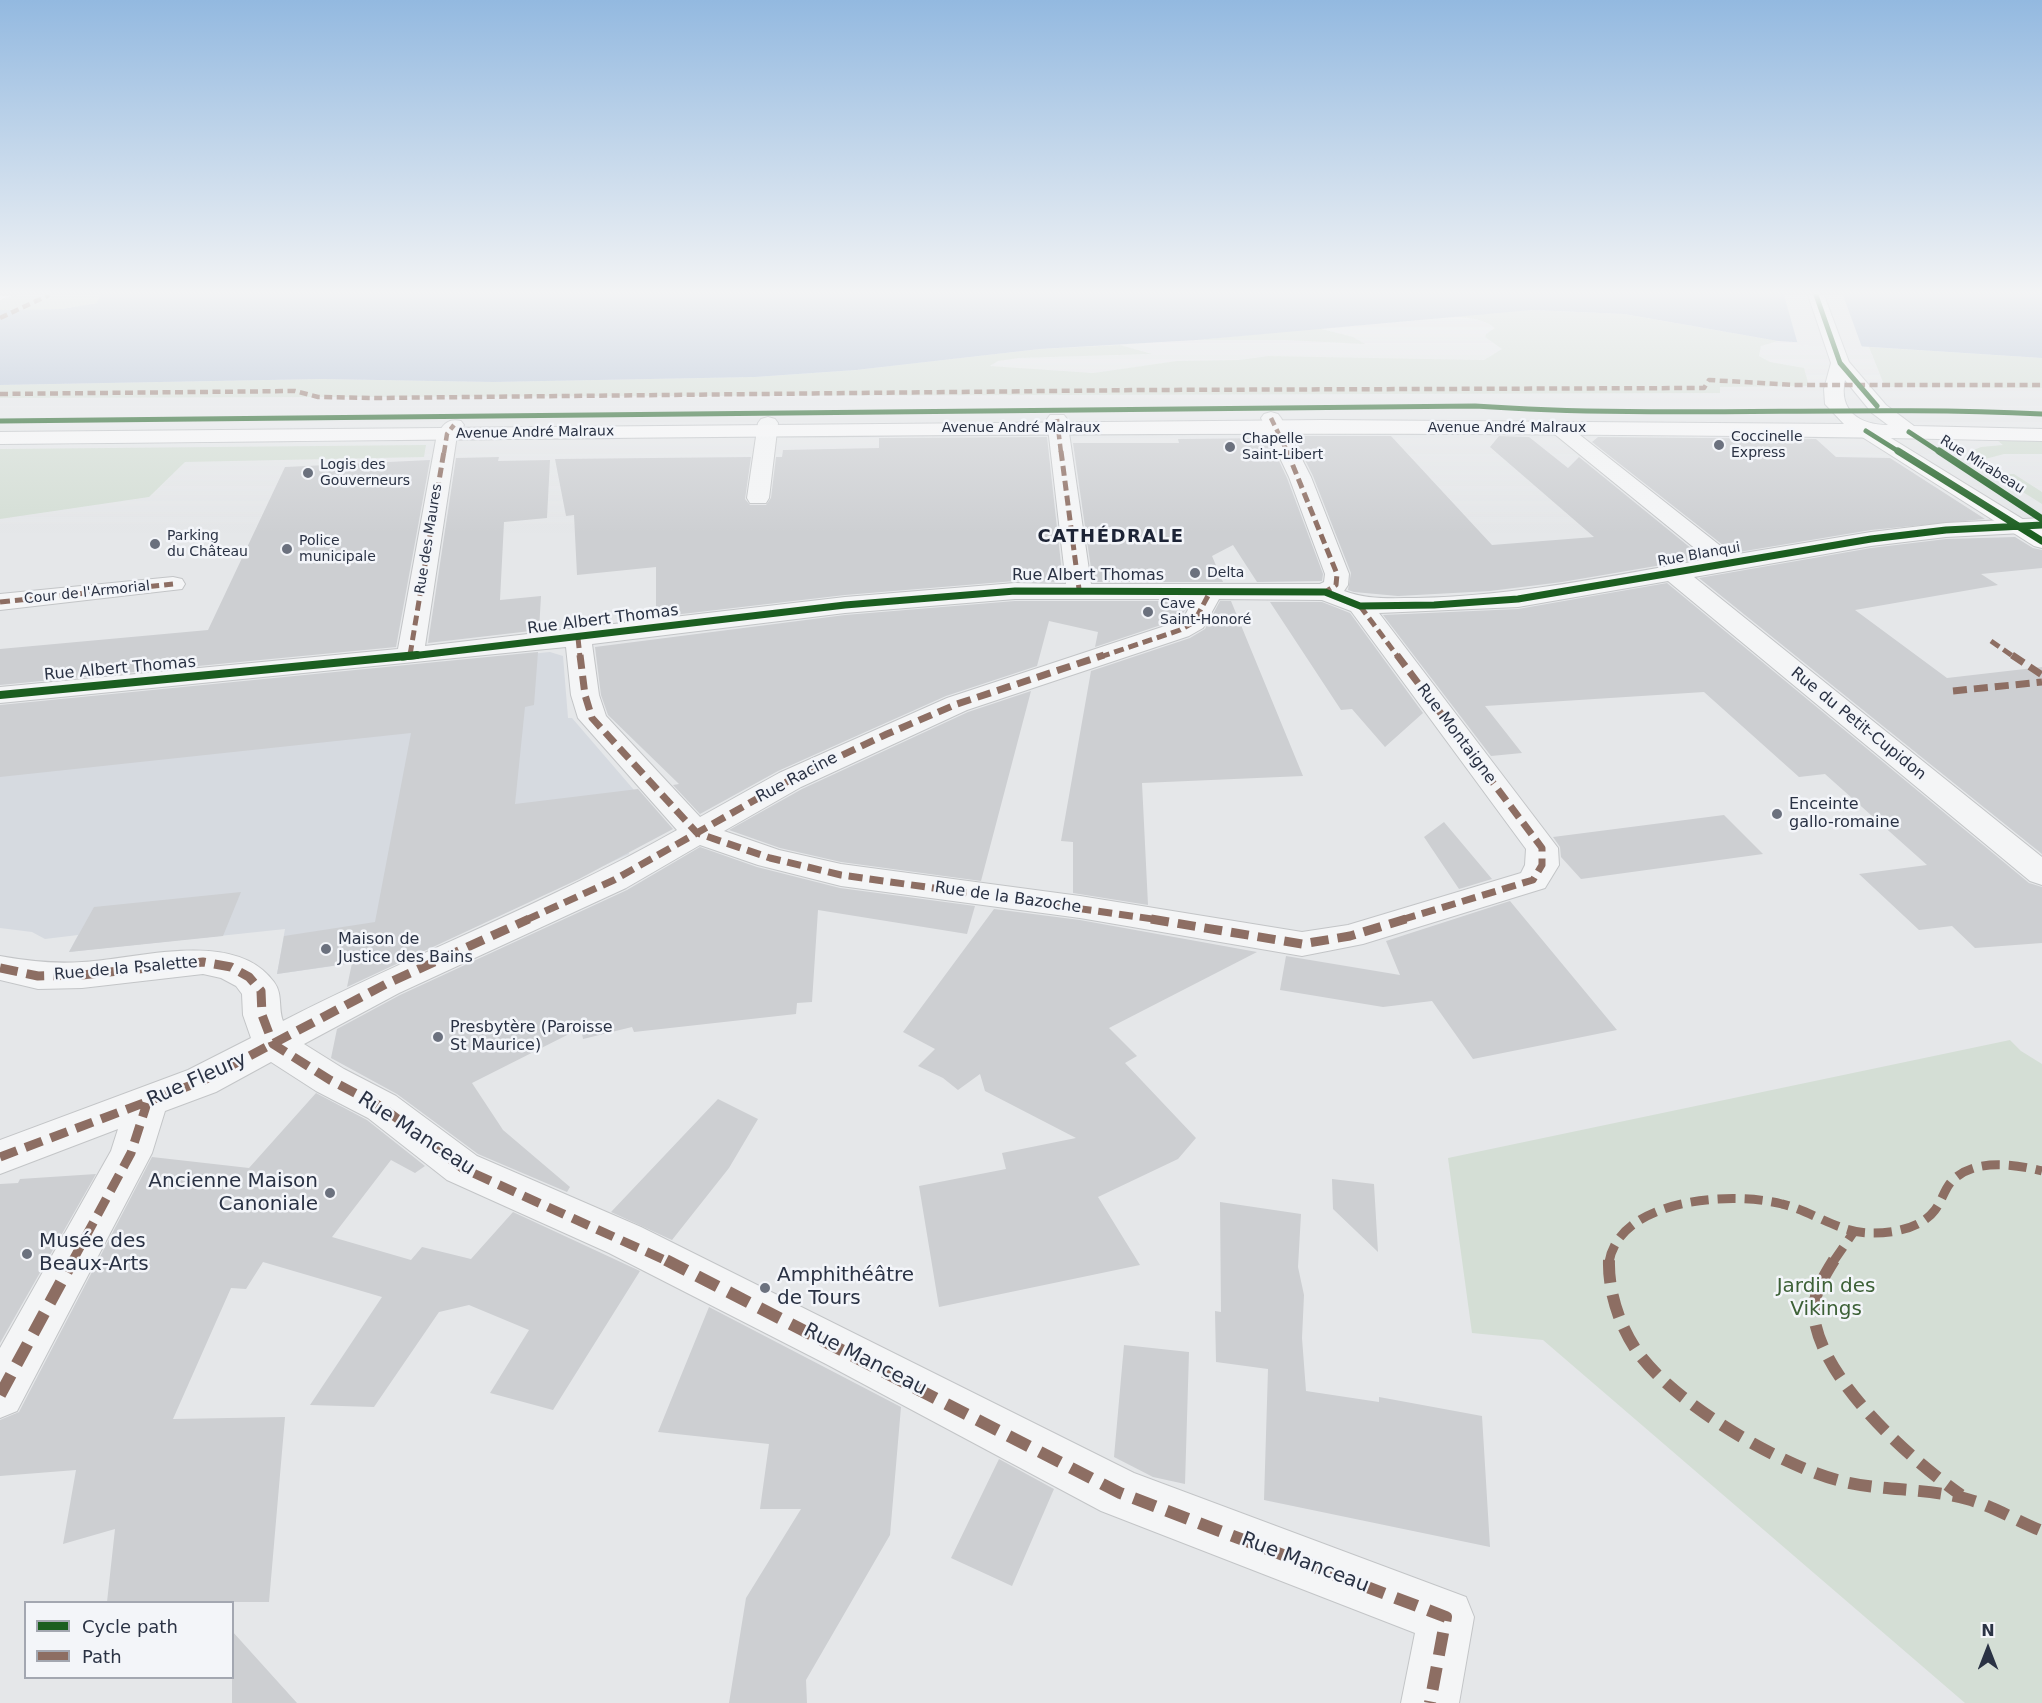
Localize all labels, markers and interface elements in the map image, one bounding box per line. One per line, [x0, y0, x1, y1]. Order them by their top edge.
street label: Avenue André Malraux [942, 420, 1100, 436]
street label: Avenue André Malraux [1428, 420, 1586, 436]
street label: Avenue André Malraux [456, 423, 614, 443]
place label: Coccinelle Express [1731, 429, 1803, 461]
place label: Chapelle Saint-Libert [1242, 431, 1323, 464]
street label: Rue Mirabeau [1937, 432, 2027, 498]
marker: Coccinelle Express [1712, 438, 1726, 452]
marker: Chapelle Saint-Libert [1223, 440, 1237, 454]
place label: Logis des Gouverneurs [320, 457, 410, 490]
marker: Logis des Gouverneurs [301, 466, 315, 480]
street label: Rue des Maures [412, 483, 446, 595]
district label: CATHÉDRALE [1038, 526, 1184, 548]
place label: Parking du Château [167, 528, 248, 560]
place label: Police municipale [299, 533, 376, 566]
marker: Parking du Château [148, 537, 162, 551]
street label: Rue Blanqui [1656, 539, 1742, 571]
marker: Police municipale [280, 542, 294, 556]
place label: Delta [1207, 565, 1244, 581]
street label: Rue Albert Thomas [1012, 566, 1164, 586]
marker: Delta [1188, 566, 1202, 580]
street label: Cour de l'Armorial [23, 578, 151, 608]
place label: Cave Saint-Honoré [1160, 596, 1251, 628]
street label: Rue Albert Thomas [526, 601, 680, 639]
marker: Cave Saint-Honoré [1141, 605, 1155, 619]
street label: Rue Albert Thomas [43, 653, 197, 685]
street label: Rue du Petit-Cupidon [1786, 664, 1930, 784]
street label: Rue Montaigne [1412, 680, 1500, 788]
street label: Rue Racine [753, 749, 841, 807]
place label: Enceinte gallo-romaine [1789, 795, 1900, 833]
marker: Enceinte gallo-romaine [1770, 807, 1784, 821]
street label: Rue de la Bazoche [934, 878, 1082, 918]
place label: Maison de Justice des Bains [338, 930, 473, 968]
marker: Maison de Justice des Bains [319, 942, 333, 956]
street label: Rue de la Psalette [53, 953, 199, 985]
place label: Presbytère (Paroisse St Maurice) [450, 1018, 613, 1056]
marker: Presbytère (Paroisse St Maurice) [431, 1030, 445, 1044]
street label: Rue Fleury [144, 1047, 250, 1113]
street label: Rue Manceau [353, 1087, 479, 1181]
place label: Ancienne Maison Canoniale [148, 1170, 318, 1217]
marker: Ancienne Maison Canoniale [323, 1186, 337, 1200]
place label: Musée des Beaux-Arts [39, 1230, 149, 1277]
marker: Musée des Beaux-Arts [20, 1247, 34, 1261]
place label: Amphithéâtre de Tours [777, 1264, 914, 1311]
park label: Jardin des Vikings [1777, 1275, 1875, 1322]
marker: Amphithéâtre de Tours [758, 1281, 772, 1295]
street label: Rue Manceau [800, 1319, 930, 1401]
street label: Rue Manceau [1238, 1528, 1372, 1598]
legend [24, 1601, 234, 1679]
text: Cycle path [82, 1616, 178, 1637]
north arrow [1958, 1619, 2018, 1679]
text: N [1981, 1621, 1995, 1640]
text: Path [82, 1646, 122, 1667]

